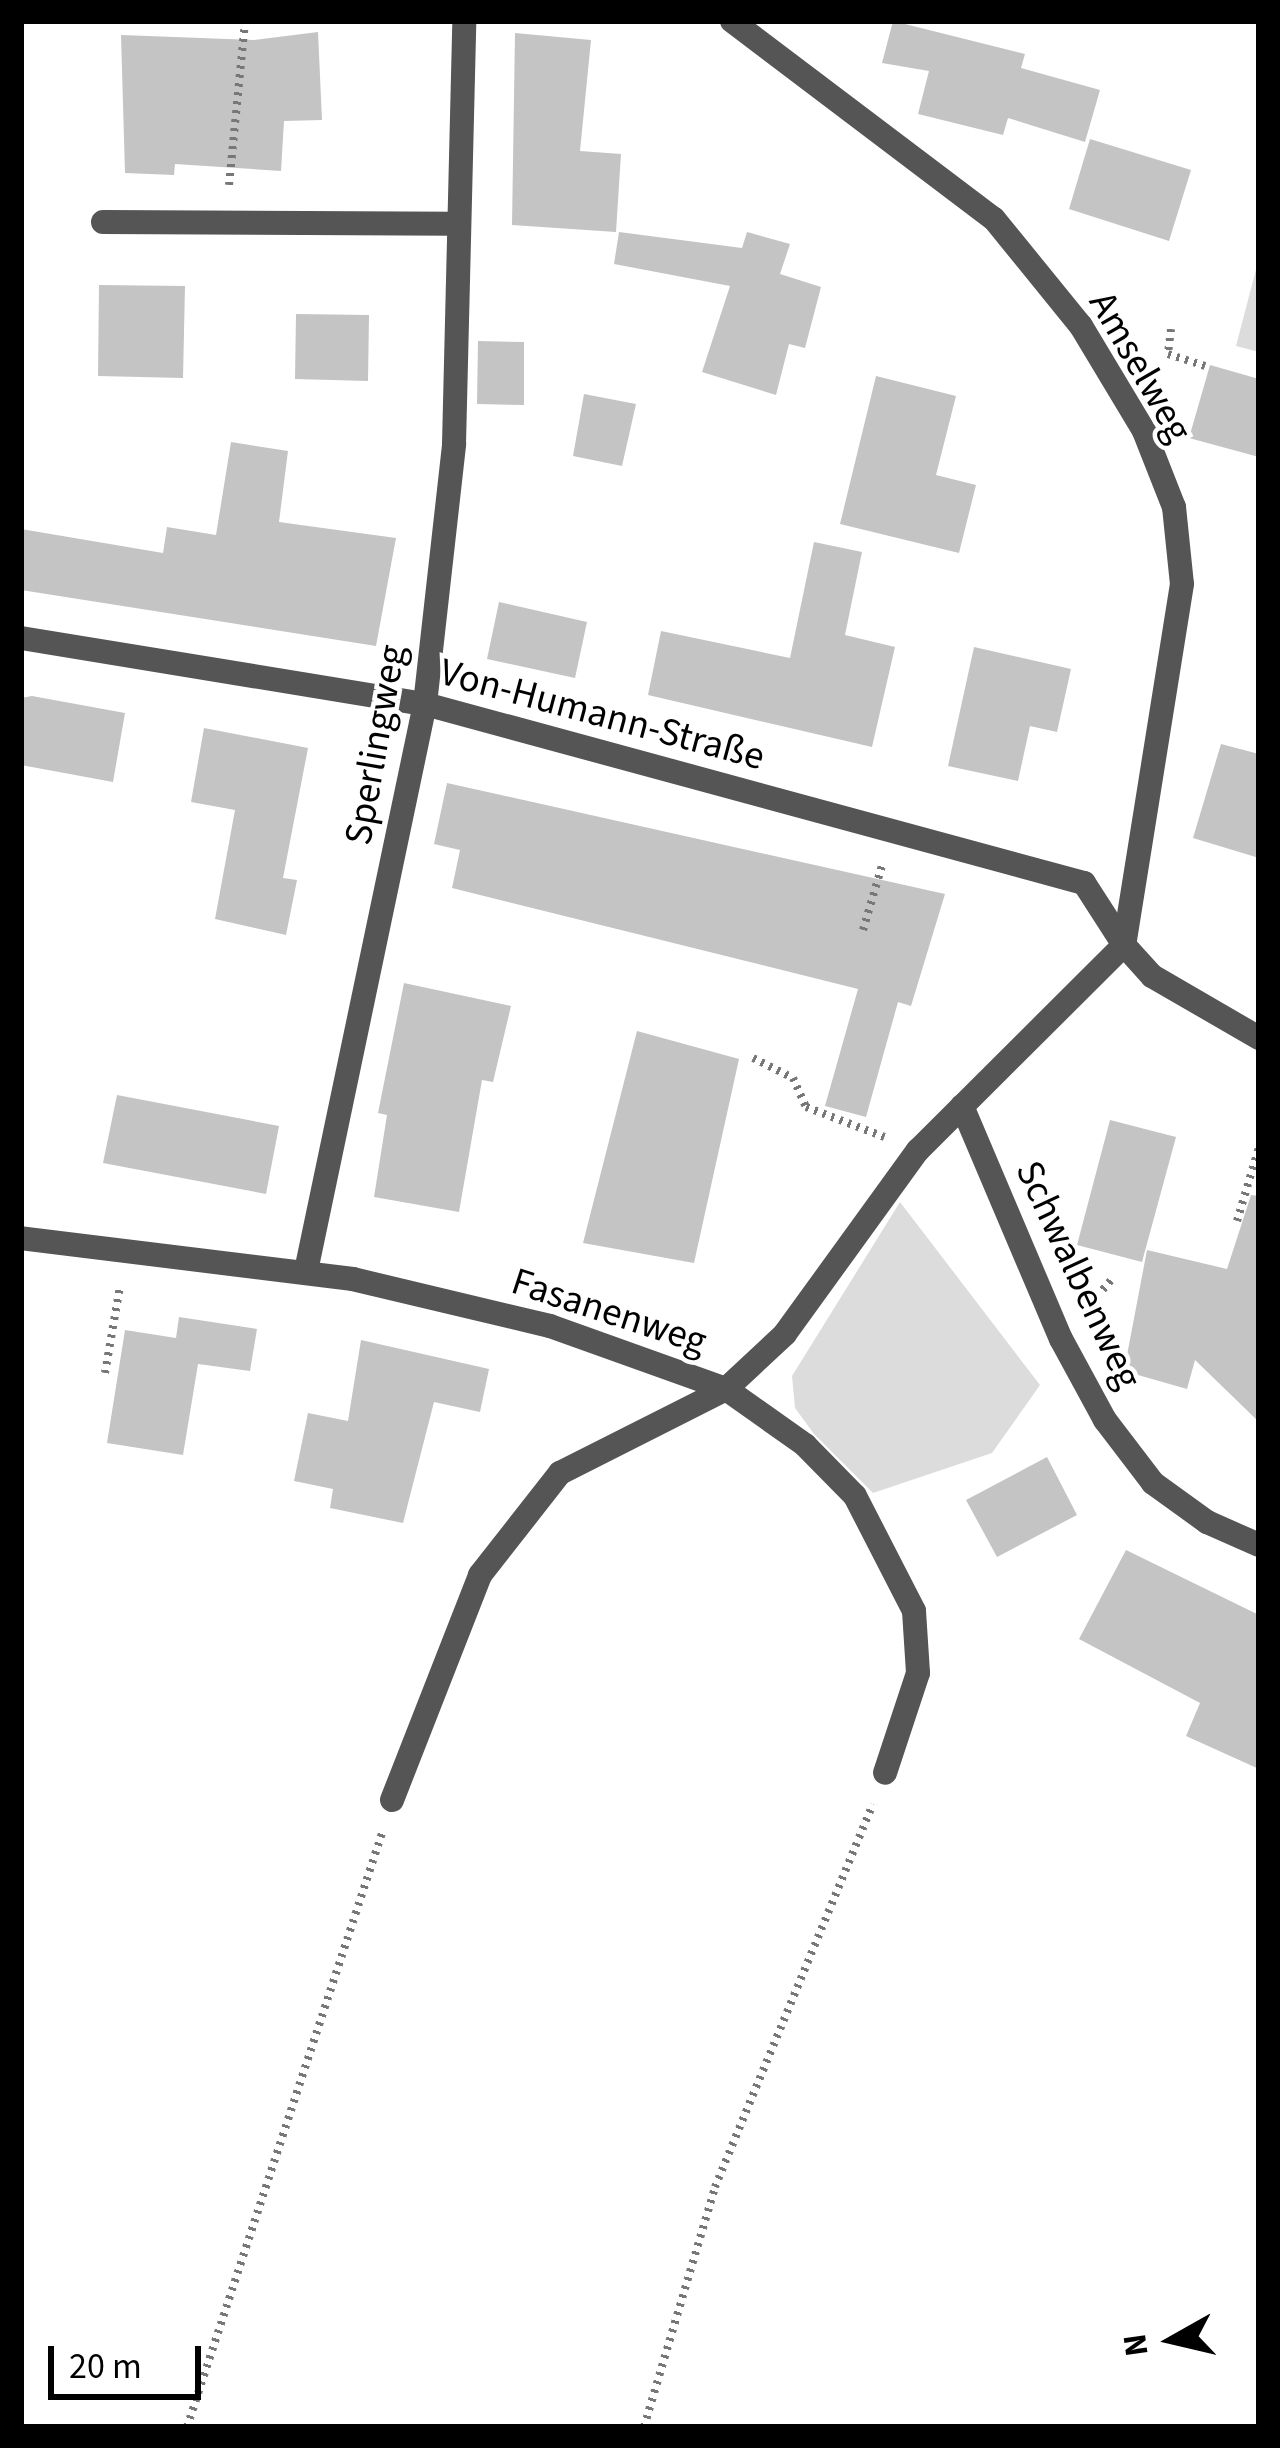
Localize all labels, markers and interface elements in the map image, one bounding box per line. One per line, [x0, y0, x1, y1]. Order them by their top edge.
street label: Amselweg [1078, 284, 1202, 450]
street label: Sperlingweg [335, 641, 417, 849]
street label: Von-Humann-Straße [435, 649, 769, 781]
street label: Schwalbenweg [1005, 1154, 1151, 1396]
street label: Fasanenweg [506, 1259, 712, 1365]
north arrow [1112, 2280, 1232, 2400]
scale bar [54, 2322, 207, 2396]
text: N [1111, 2331, 1161, 2359]
text: 20 m [69, 2341, 142, 2392]

